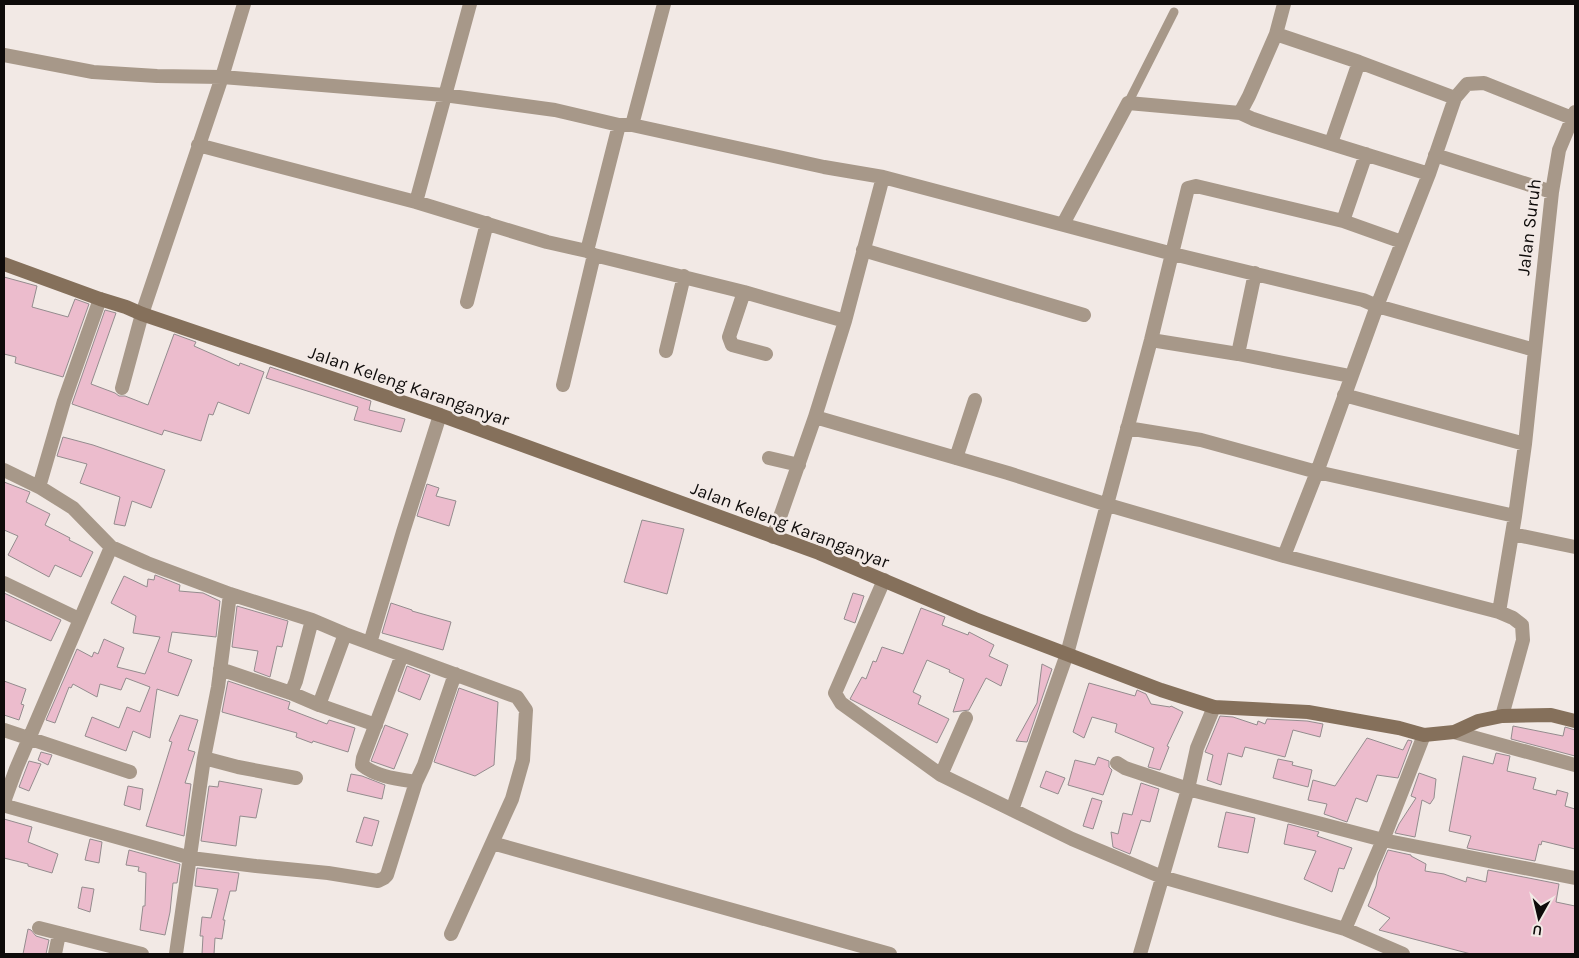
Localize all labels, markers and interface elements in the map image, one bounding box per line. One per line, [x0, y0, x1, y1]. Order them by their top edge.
street label: Jalan Suruh [1512, 177, 1546, 277]
street label: Jalan Keleng Karanganyar [306, 341, 513, 431]
street label: Jalan Keleng Karanganyar [688, 477, 893, 573]
north arrow [1514, 893, 1564, 943]
text: U [1531, 921, 1543, 939]

